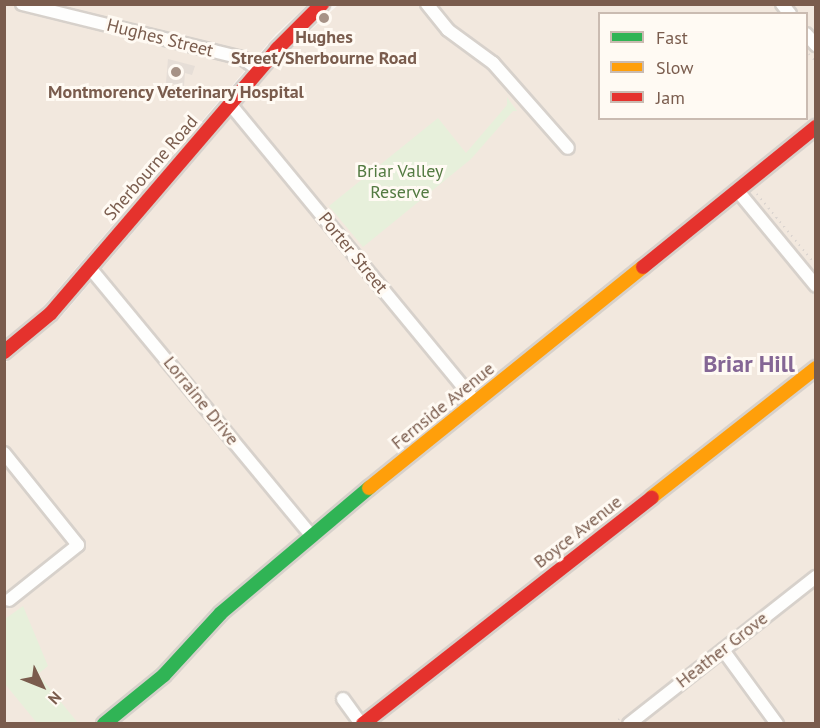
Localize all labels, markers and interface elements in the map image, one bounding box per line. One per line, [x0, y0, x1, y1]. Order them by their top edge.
marker: Hughes Street/Sherbourne Road [317, 11, 331, 25]
legend [598, 12, 808, 120]
street label: Hughes Street [105, 14, 215, 62]
text: Fast [656, 26, 688, 49]
place label: Hughes Street/Sherbourne Road [231, 27, 417, 70]
text: Slow [656, 56, 694, 79]
marker: Montmorency Veterinary Hospital [169, 65, 183, 79]
place label: Montmorency Veterinary Hospital [47, 81, 305, 103]
text: Jam [656, 86, 685, 109]
street label: Sherbourne Road [100, 111, 202, 225]
park label: Briar Valley Reserve [356, 161, 444, 204]
street label: Porter Street [314, 208, 392, 298]
district label: Briar Hill [703, 350, 795, 378]
street label: Lorraine Drive [159, 352, 243, 450]
street label: Fernside Avenue [387, 358, 499, 454]
street label: Boyce Avenue [530, 491, 626, 573]
street label: Heather Grove [672, 608, 772, 692]
north arrow [12, 656, 72, 716]
text: N [44, 688, 66, 709]

